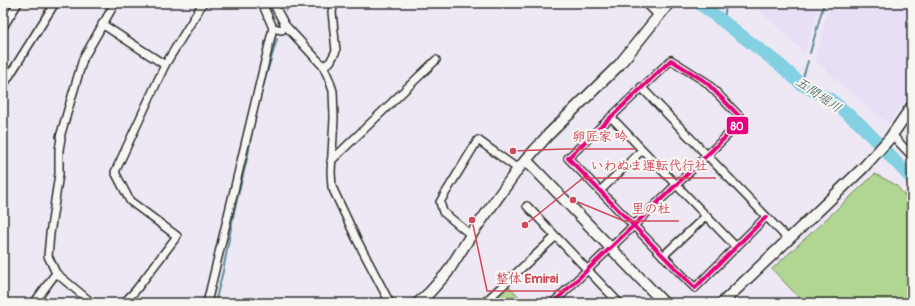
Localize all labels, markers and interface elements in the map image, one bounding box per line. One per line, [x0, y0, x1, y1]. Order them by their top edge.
water label: 五間堀川 [792, 74, 844, 116]
line badge: 80 [726, 116, 749, 135]
text: 80 [730, 120, 744, 133]
callout: 卵匠家 吟 [564, 124, 635, 149]
text: 卵匠家 吟 [573, 129, 627, 145]
callout: いわぬま運転代行社 [583, 153, 716, 178]
text: いわぬま運転代行社 [590, 158, 708, 174]
callout: 里の杜 [624, 196, 679, 221]
text: 里の杜 [631, 201, 671, 217]
callout: 整体 Emirai [487, 266, 566, 291]
text: 整体 Emirai [496, 271, 559, 287]

